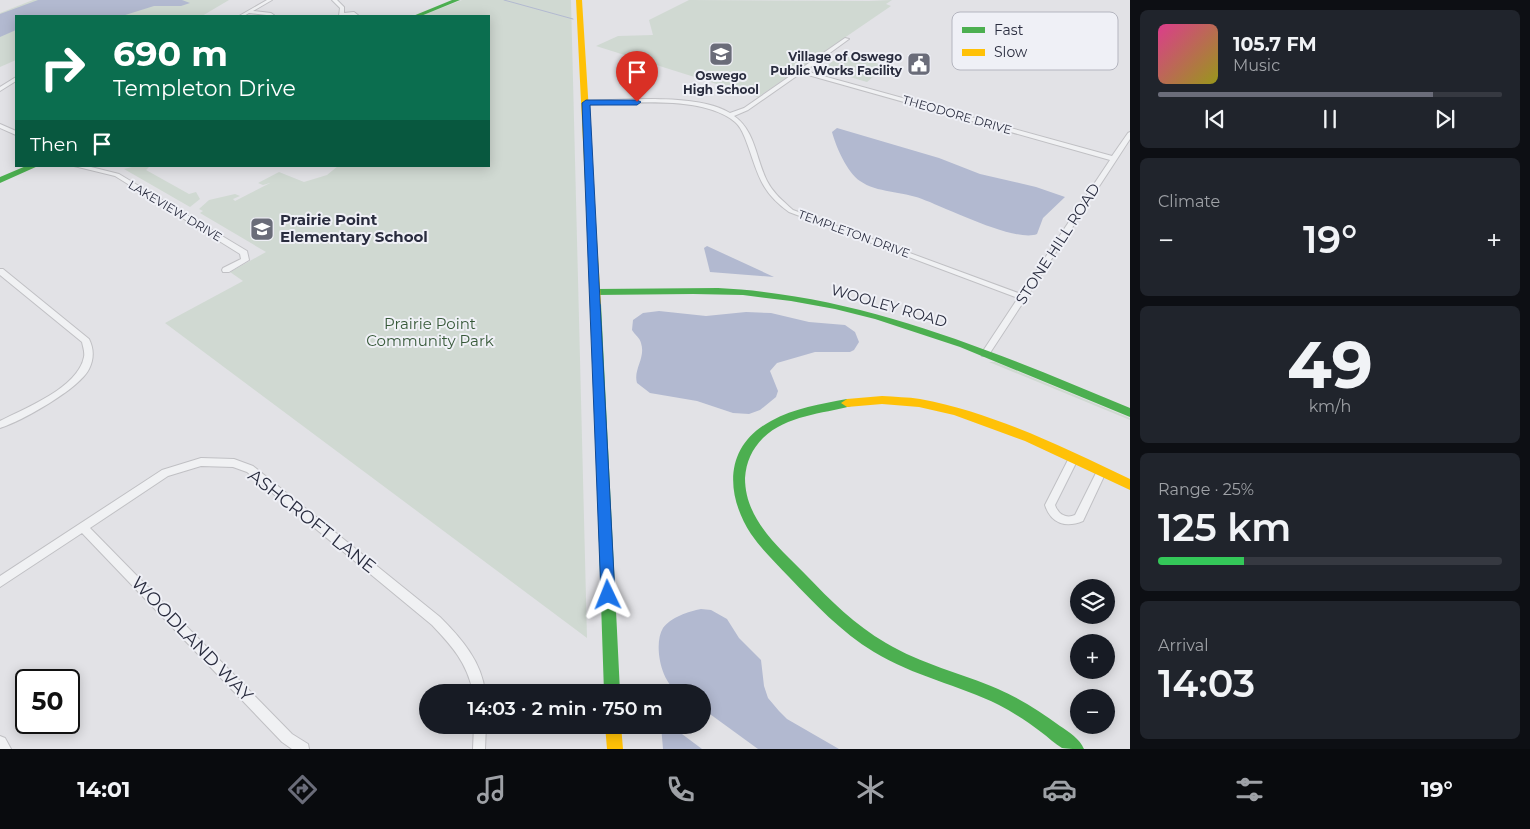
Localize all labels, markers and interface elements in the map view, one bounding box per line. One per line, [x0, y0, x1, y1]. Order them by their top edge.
legend [952, 12, 1118, 70]
text: Fast [994, 21, 1024, 39]
text: 690 m [113, 32, 228, 75]
text: 105.7 FM [1233, 33, 1317, 56]
icon: right [30, 35, 95, 100]
school or university icon: Oswego High School [708, 41, 734, 67]
text: Slow [994, 43, 1028, 61]
place label: Village of Oswego Public Works Facility [770, 49, 903, 78]
pin [616, 51, 658, 102]
public building icon: Village of Oswego Public Works Facility [906, 51, 932, 77]
text: Music [1233, 56, 1280, 75]
icon: arrive [623, 58, 651, 86]
place label: Oswego High School [683, 68, 759, 97]
text: Templeton Drive [113, 75, 296, 102]
street label: THEODORE DRIVE [901, 92, 1013, 137]
icon: previous [1201, 105, 1229, 133]
icon: pause [1316, 105, 1344, 133]
icon: next [1431, 105, 1459, 133]
icon: arrive [88, 130, 116, 158]
text: Then [30, 133, 78, 156]
street label: LAKEVIEW DRIVE [126, 177, 225, 244]
street label: STONE HILL ROAD [1011, 179, 1104, 308]
text: Climate [1158, 192, 1220, 211]
street label: TEMPLETON DRIVE [796, 206, 912, 261]
place label: Prairie Point Elementary School [280, 210, 428, 246]
school or university icon: Prairie Point Elementary School [249, 216, 275, 242]
text: 19° [1303, 216, 1357, 263]
text: − [1158, 223, 1174, 257]
text: + [1486, 223, 1502, 257]
street label: WOOLEY ROAD [829, 280, 949, 331]
park label: Prairie Point Community Park [366, 314, 494, 350]
text: 49 [1287, 325, 1373, 404]
text: km/h [1309, 397, 1351, 416]
street label: ASHCROFT LANE [244, 464, 380, 578]
text: Range · 25% [1158, 480, 1254, 499]
text: 125 km [1158, 504, 1291, 551]
position arrow [581, 568, 633, 620]
street label: WOODLAND WAY [127, 572, 258, 706]
map controls [1070, 579, 1115, 734]
button: layers [1070, 579, 1115, 624]
button: + [1070, 634, 1115, 679]
text: Arrival [1158, 636, 1208, 655]
text: 14:03 [1158, 660, 1255, 707]
speed limit sign: 50 [15, 669, 80, 734]
button: − [1070, 689, 1115, 734]
text: 14:03 · 2 min · 750 m [467, 697, 663, 720]
icon: directions [285, 772, 320, 807]
icon: music [474, 772, 509, 807]
icon: phone [663, 772, 698, 807]
icon: climate [853, 772, 888, 807]
icon: car [1042, 772, 1077, 807]
icon: filters [1232, 772, 1267, 807]
text: 14:01 [77, 776, 130, 803]
text: 19° [1421, 776, 1453, 803]

